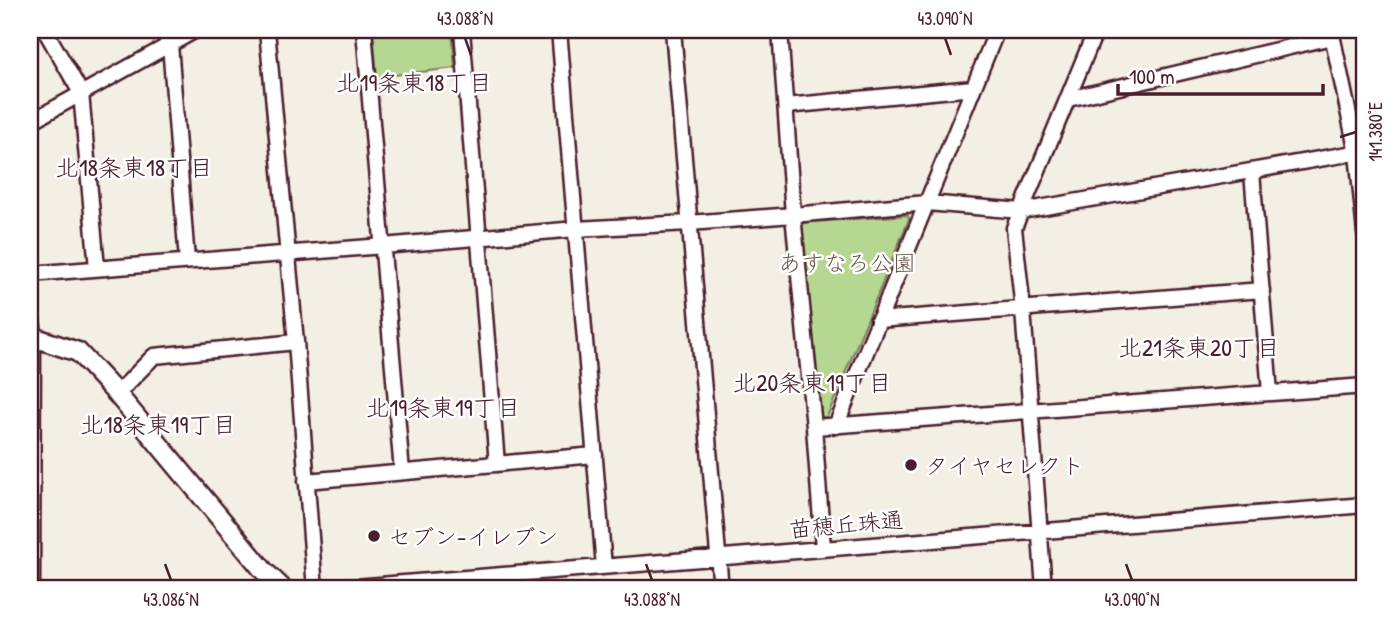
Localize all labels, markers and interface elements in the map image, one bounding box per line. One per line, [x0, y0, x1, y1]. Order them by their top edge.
text: 43.088°N [437, 6, 493, 31]
text: 43.090°N [917, 6, 973, 31]
scale bar [1118, 52, 1323, 96]
text: 100 m [1129, 62, 1175, 91]
district label: 北19条東18丁目 [336, 66, 492, 98]
text: 141.380°E [1363, 102, 1388, 162]
district label: 北18条東18丁目 [55, 151, 213, 183]
park label: あすなろ公園 [778, 247, 916, 278]
district label: 北21条東20丁目 [1118, 331, 1280, 363]
district label: 北20条東19丁目 [732, 366, 892, 398]
district label: 北19条東19丁目 [365, 391, 521, 423]
district label: 北18条東19丁目 [80, 408, 236, 440]
place label: タイヤセレクト [925, 450, 1084, 481]
marker: タイヤセレクト [903, 457, 919, 473]
street label: 苗穂丘珠通 [787, 504, 905, 544]
place label: セブン-イレブン [388, 521, 558, 552]
marker: セブン-イレブン [366, 528, 382, 544]
text: 43.086°N [143, 587, 199, 612]
text: 43.088°N [624, 587, 680, 612]
text: 43.090°N [1104, 587, 1160, 612]

